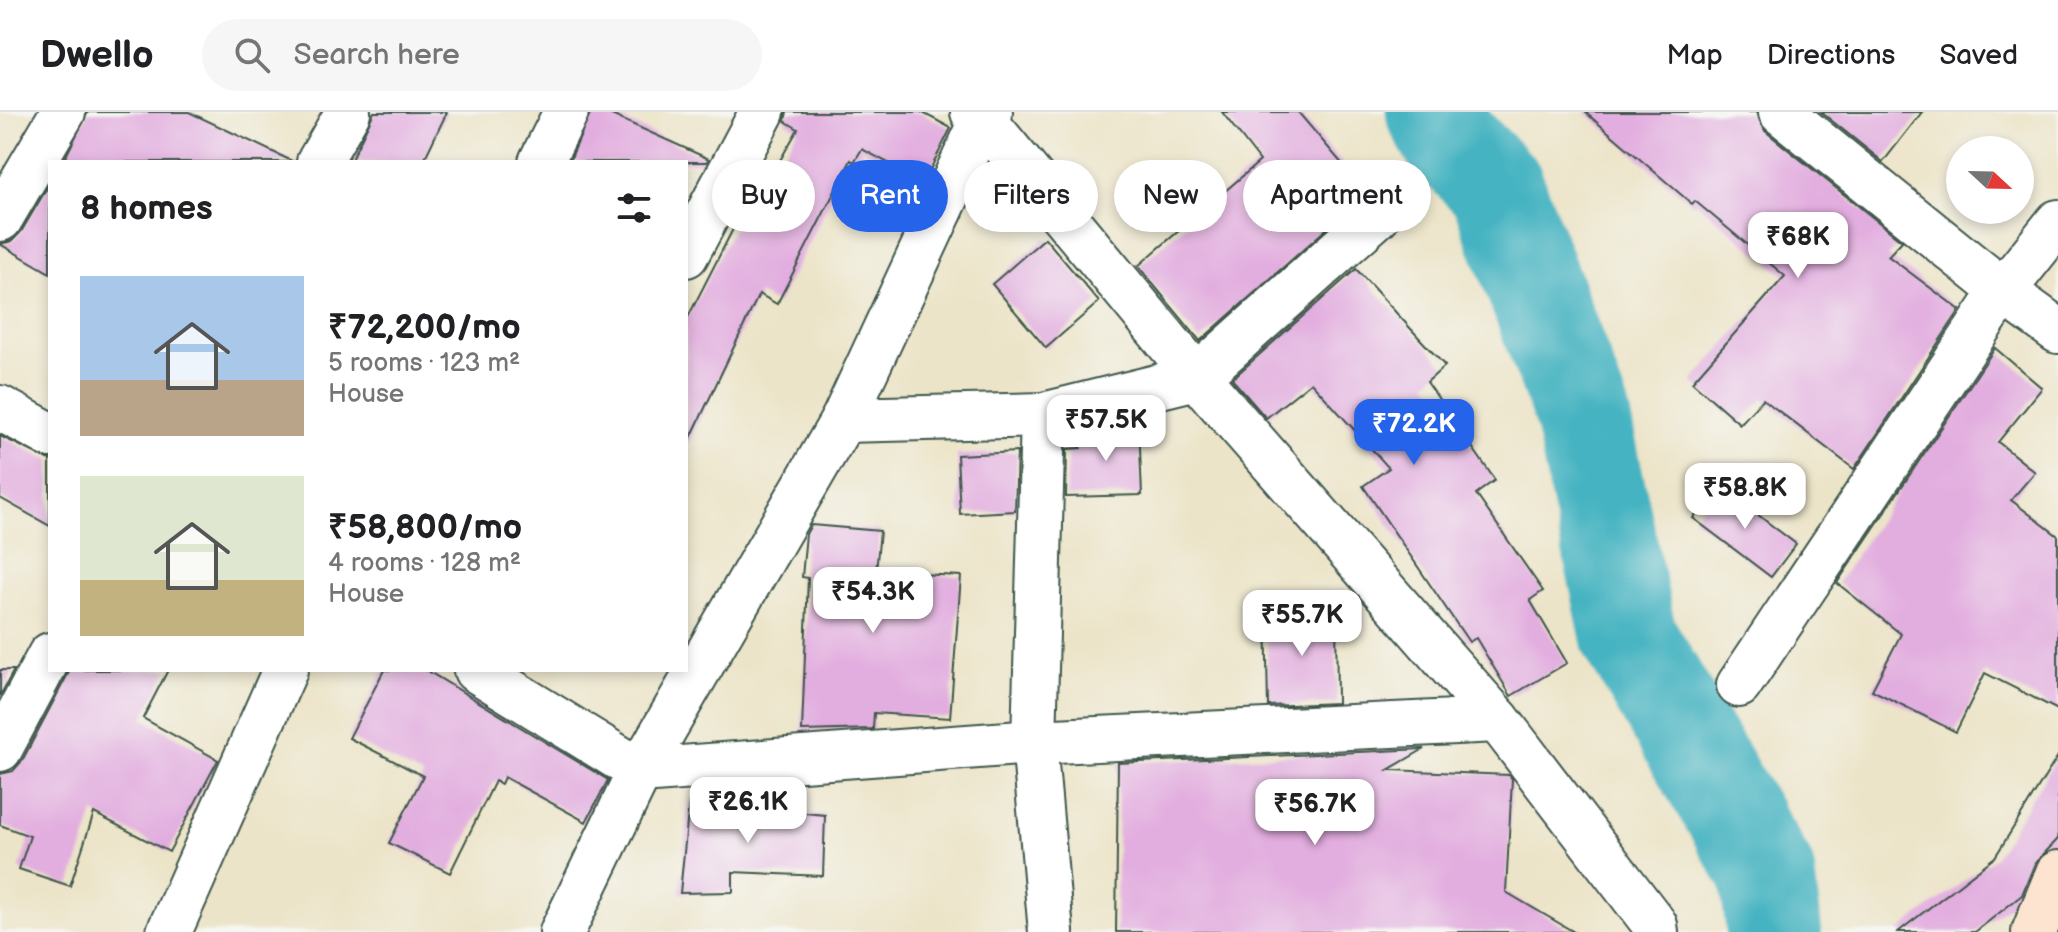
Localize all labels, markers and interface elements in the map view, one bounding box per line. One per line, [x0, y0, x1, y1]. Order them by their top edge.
search box [202, 19, 762, 91]
text: Dwello [40, 33, 154, 78]
icon: search [230, 33, 274, 77]
text: Search here [294, 37, 460, 73]
text: Map [1666, 39, 1723, 72]
text: Directions [1767, 39, 1895, 72]
text: Saved [1939, 39, 2018, 72]
north arrow [1946, 136, 2034, 224]
map controls [1946, 136, 2034, 224]
chip: Buy [712, 160, 815, 232]
chip: Rent [831, 160, 948, 232]
chip: Filters [964, 160, 1098, 232]
chip: New [1114, 160, 1227, 232]
chip: Apartment [1243, 160, 1431, 232]
icon: filters [612, 186, 656, 230]
text: 8 homes [80, 188, 213, 229]
pin: ₹68K [1751, 212, 1845, 280]
text: ₹68K [1766, 222, 1830, 253]
text: ₹72,200/mo [328, 307, 521, 348]
icon: home [144, 308, 240, 404]
text: 5 rooms · 123 m² [328, 348, 520, 379]
text: House [328, 379, 404, 410]
pin: ₹57.5K [1041, 395, 1171, 463]
pin: ₹72.2K [1349, 399, 1479, 467]
text: ₹57.5K [1065, 405, 1147, 436]
text: ₹72.2K [1372, 409, 1456, 440]
pin: ₹58.8K [1680, 463, 1810, 531]
text: ₹58.8K [1703, 473, 1787, 504]
text: ₹58,800/mo [328, 507, 522, 548]
icon: home [144, 508, 240, 604]
text: 4 rooms · 128 m² [328, 548, 521, 579]
pin: ₹54.3K [808, 567, 938, 635]
text: ₹54.3K [831, 577, 915, 608]
text: House [328, 579, 404, 610]
pin: ₹55.7K [1237, 590, 1367, 658]
text: ₹55.7K [1261, 600, 1343, 631]
pin: ₹26.1K [683, 777, 813, 845]
pin: ₹56.7K [1250, 779, 1380, 847]
text: ₹26.1K [708, 787, 788, 818]
text: ₹56.7K [1273, 789, 1357, 820]

